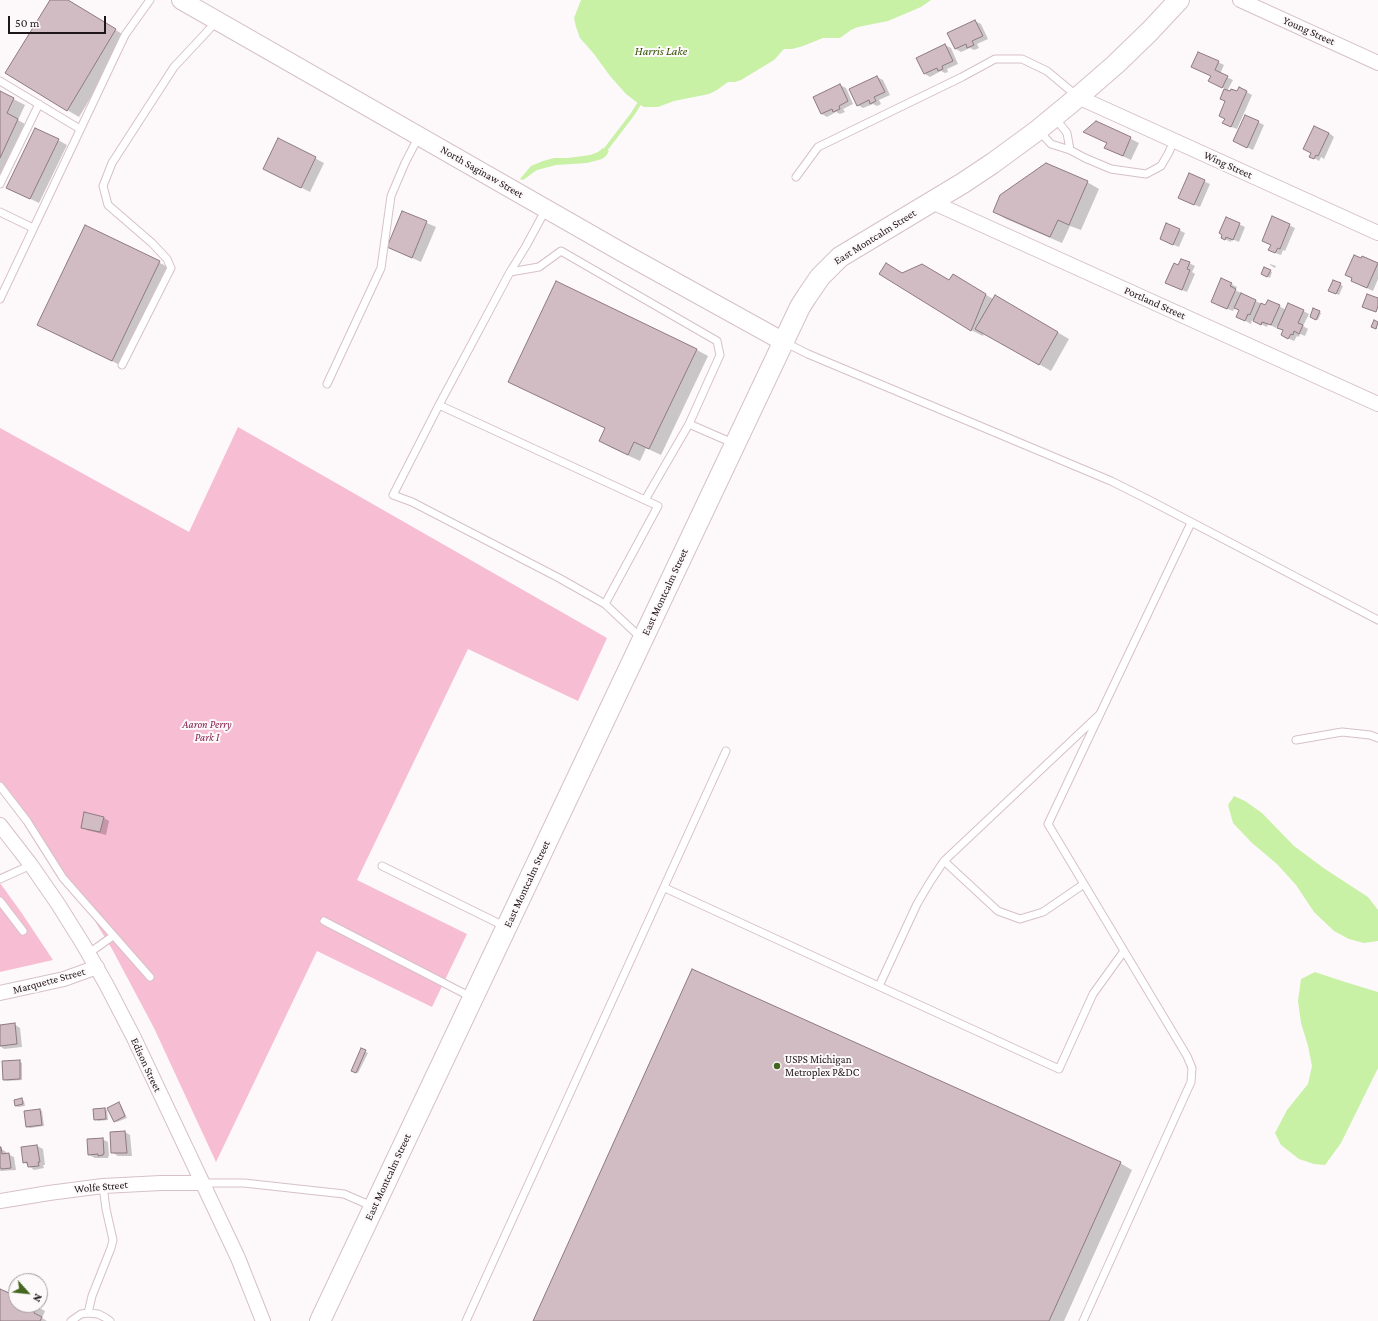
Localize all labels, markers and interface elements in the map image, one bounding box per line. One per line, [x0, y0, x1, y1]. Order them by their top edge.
scale bar [10, 8, 108, 34]
street label: Young Street [1281, 14, 1337, 48]
text: 50 m [15, 16, 39, 30]
water label: Harris Lake [635, 44, 687, 58]
street label: North Saginaw Street [438, 143, 526, 201]
street label: Wing Street [1202, 148, 1254, 182]
street label: East Montcalm Street [831, 206, 919, 268]
street label: Portland Street [1122, 284, 1188, 322]
street label: East Montcalm Street [639, 546, 691, 638]
park label: Aaron Perry Park I [182, 718, 232, 744]
street label: East Montcalm Street [501, 838, 553, 930]
street label: Marquette Street [12, 965, 86, 997]
street label: Edison Street [128, 1036, 164, 1094]
place label: USPS Michigan Metroplex P&DC [785, 1053, 859, 1079]
marker: USPS Michigan Metroplex P&DC [772, 1061, 782, 1071]
street label: East Montcalm Street [362, 1131, 414, 1223]
street label: Wolfe Street [74, 1178, 128, 1196]
north arrow [8, 1273, 48, 1313]
text: N [31, 1292, 45, 1304]

